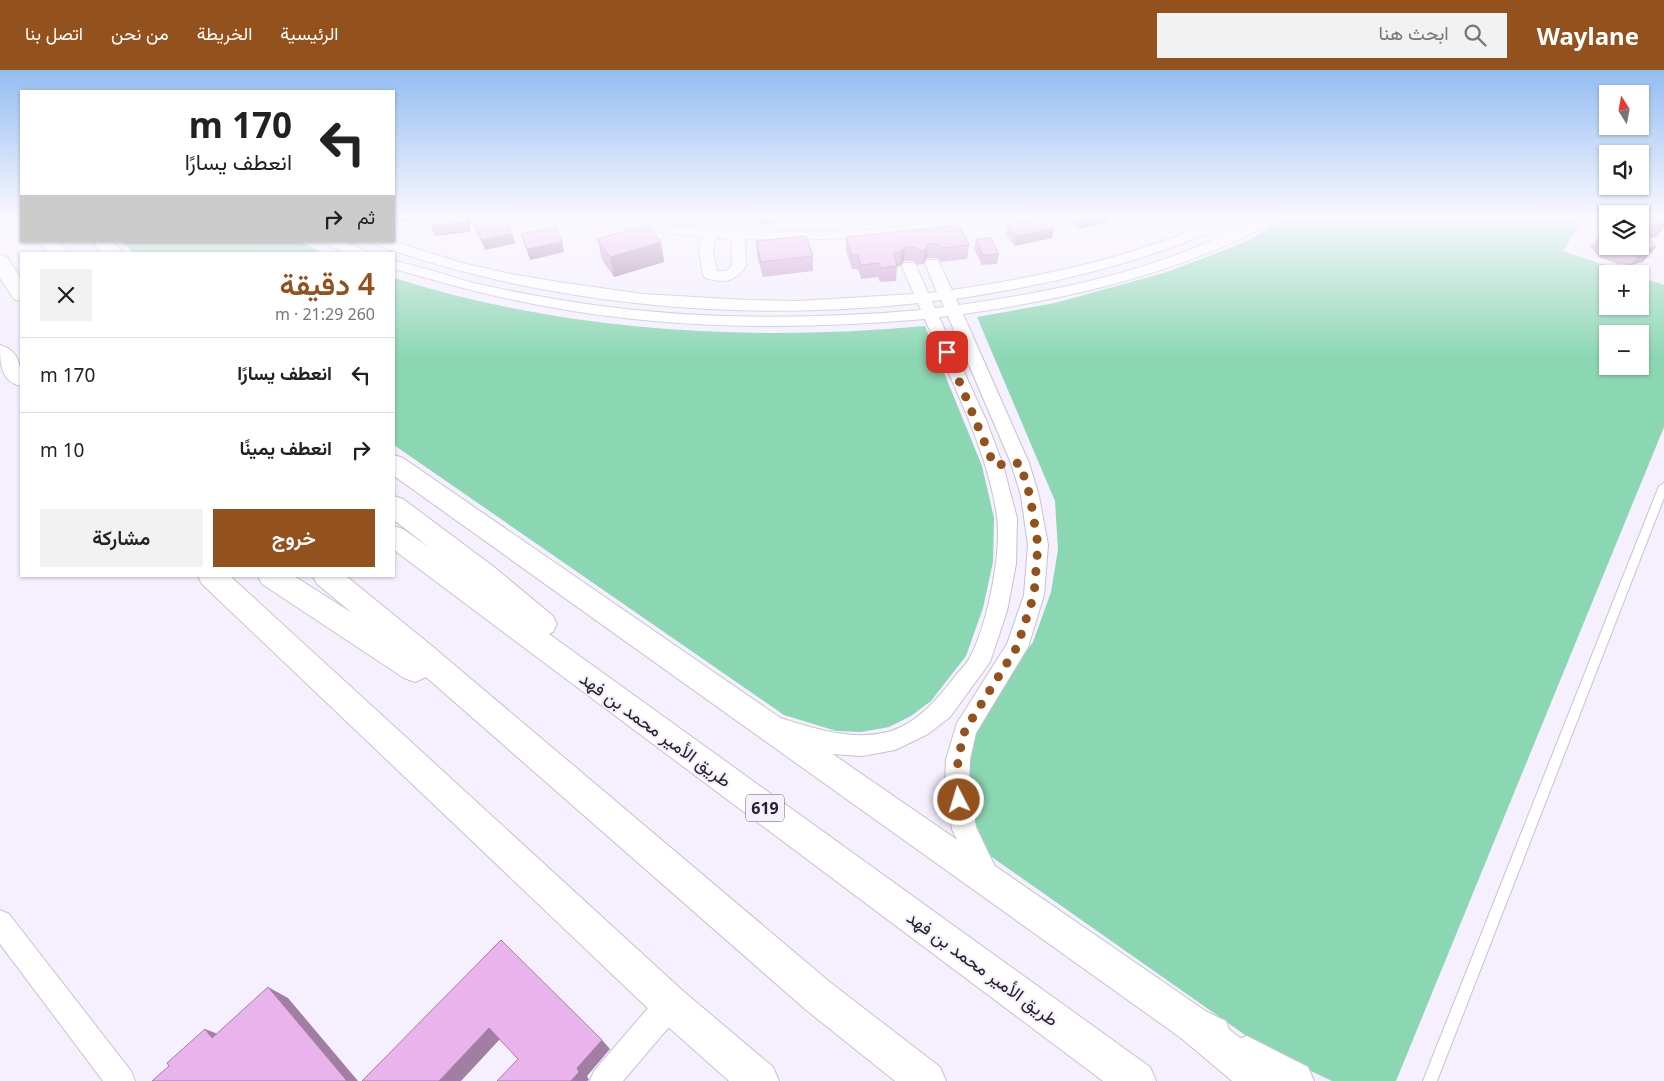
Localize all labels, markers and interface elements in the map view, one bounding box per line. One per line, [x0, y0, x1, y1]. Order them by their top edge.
search box [1157, 13, 1507, 58]
text: Waylane [1537, 19, 1639, 52]
text: ابحث هنا [1379, 20, 1449, 46]
text: اتصل بنا [25, 21, 83, 45]
text: من نحن [111, 21, 169, 45]
text: الخريطة [197, 21, 252, 45]
text: الرئيسية [280, 21, 339, 45]
icon: search [1461, 21, 1489, 49]
north arrow [1599, 85, 1649, 135]
map controls [1599, 85, 1649, 375]
text: 170 m [189, 101, 292, 148]
icon: left [310, 110, 375, 175]
button: sound [1599, 145, 1649, 195]
text: انعطف يسارًا [185, 146, 292, 176]
text: ثم [357, 204, 375, 230]
icon: right [319, 205, 347, 233]
button: layers [1599, 205, 1649, 255]
text: 4 دقيقة [280, 263, 375, 304]
button: + [1599, 265, 1649, 315]
button: close [40, 269, 92, 321]
text: 260 m · 21:29 [275, 303, 375, 325]
button: − [1599, 325, 1649, 375]
pin [926, 331, 968, 373]
icon: arrive [933, 338, 961, 366]
text: انعطف يسارًا [237, 360, 332, 386]
icon: left [347, 361, 375, 389]
text: 170 m [40, 362, 95, 388]
text: انعطف يمينًا [239, 435, 332, 461]
icon: right [347, 436, 375, 464]
text: 10 m [40, 437, 84, 463]
button: مشاركة [40, 509, 203, 567]
button: خروج [213, 509, 375, 567]
street label: طريق الأمير محمد بن فهد [575, 666, 737, 792]
position arrow [932, 773, 984, 825]
road number: 619 [746, 794, 784, 821]
street label: طريق الأمير محمد بن فهد [902, 905, 1064, 1031]

